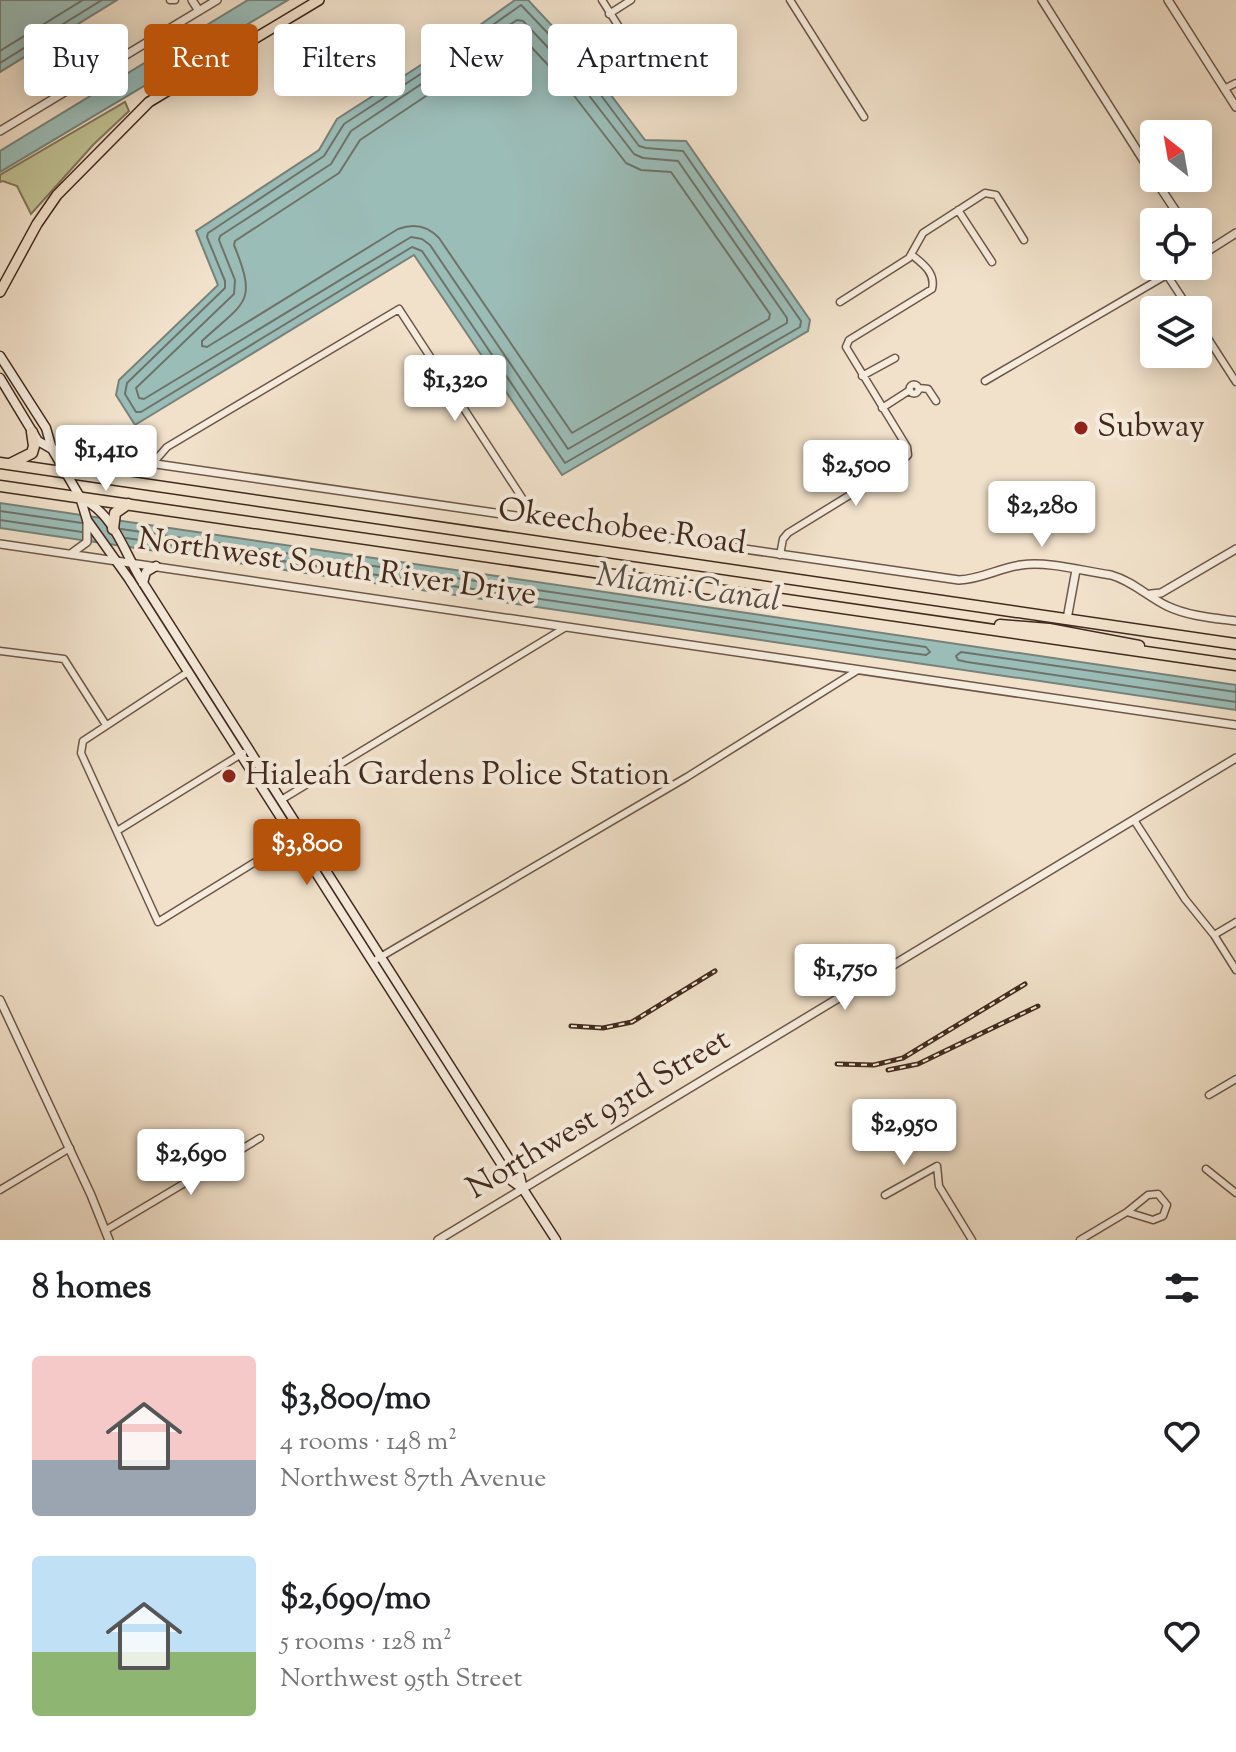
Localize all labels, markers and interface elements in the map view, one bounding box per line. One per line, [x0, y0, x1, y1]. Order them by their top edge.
chip: Buy [24, 24, 128, 96]
chip: Rent [144, 24, 258, 96]
chip: Filters [274, 24, 405, 96]
chip: New [421, 24, 532, 96]
chip: Apartment [548, 24, 737, 96]
north arrow [1140, 120, 1212, 192]
map controls [1140, 120, 1212, 368]
button: locate [1140, 208, 1212, 280]
button: layers [1140, 296, 1212, 368]
pin: $1,320 [390, 355, 520, 423]
text: $1,320 [422, 362, 488, 399]
place label: Subway [1097, 405, 1205, 451]
marker: Subway [1072, 419, 1090, 437]
pin: $1,410 [41, 425, 171, 493]
text: $1,410 [74, 432, 138, 469]
pin: $2,500 [791, 440, 921, 508]
text: $2,500 [821, 447, 891, 484]
pin: $2,280 [977, 481, 1107, 549]
street label: Okeechobee Road [495, 488, 749, 568]
text: $2,280 [1006, 488, 1078, 525]
street label: Northwest South River Drive [135, 517, 539, 619]
water label: Miami Canal [593, 552, 783, 626]
place label: Hialeah Gardens Police Station [245, 753, 670, 799]
marker: Hialeah Gardens Police Station [220, 767, 238, 785]
pin: $3,800 [242, 819, 372, 887]
text: $3,800 [271, 826, 343, 863]
pin: $1,750 [780, 944, 910, 1012]
text: $1,750 [813, 951, 877, 988]
street label: Northwest 93rd Street [459, 1018, 739, 1212]
pin: $2,950 [839, 1099, 969, 1167]
text: $2,950 [870, 1106, 938, 1143]
pin: $2,690 [126, 1129, 256, 1197]
text: $2,690 [155, 1136, 227, 1173]
text: 8 homes [32, 1264, 151, 1313]
icon: filters [1160, 1266, 1204, 1310]
text: $3,800/mo [280, 1375, 431, 1424]
icon: home [96, 1388, 192, 1484]
icon: heart [1160, 1414, 1204, 1458]
text: 4 rooms · 148 m² [280, 1424, 457, 1461]
text: Northwest 87th Avenue [280, 1461, 546, 1498]
text: $2,690/mo [280, 1575, 431, 1624]
icon: home [96, 1588, 192, 1684]
icon: heart [1160, 1614, 1204, 1658]
text: 5 rooms · 128 m² [280, 1624, 452, 1661]
text: Northwest 95th Street [280, 1661, 522, 1698]

